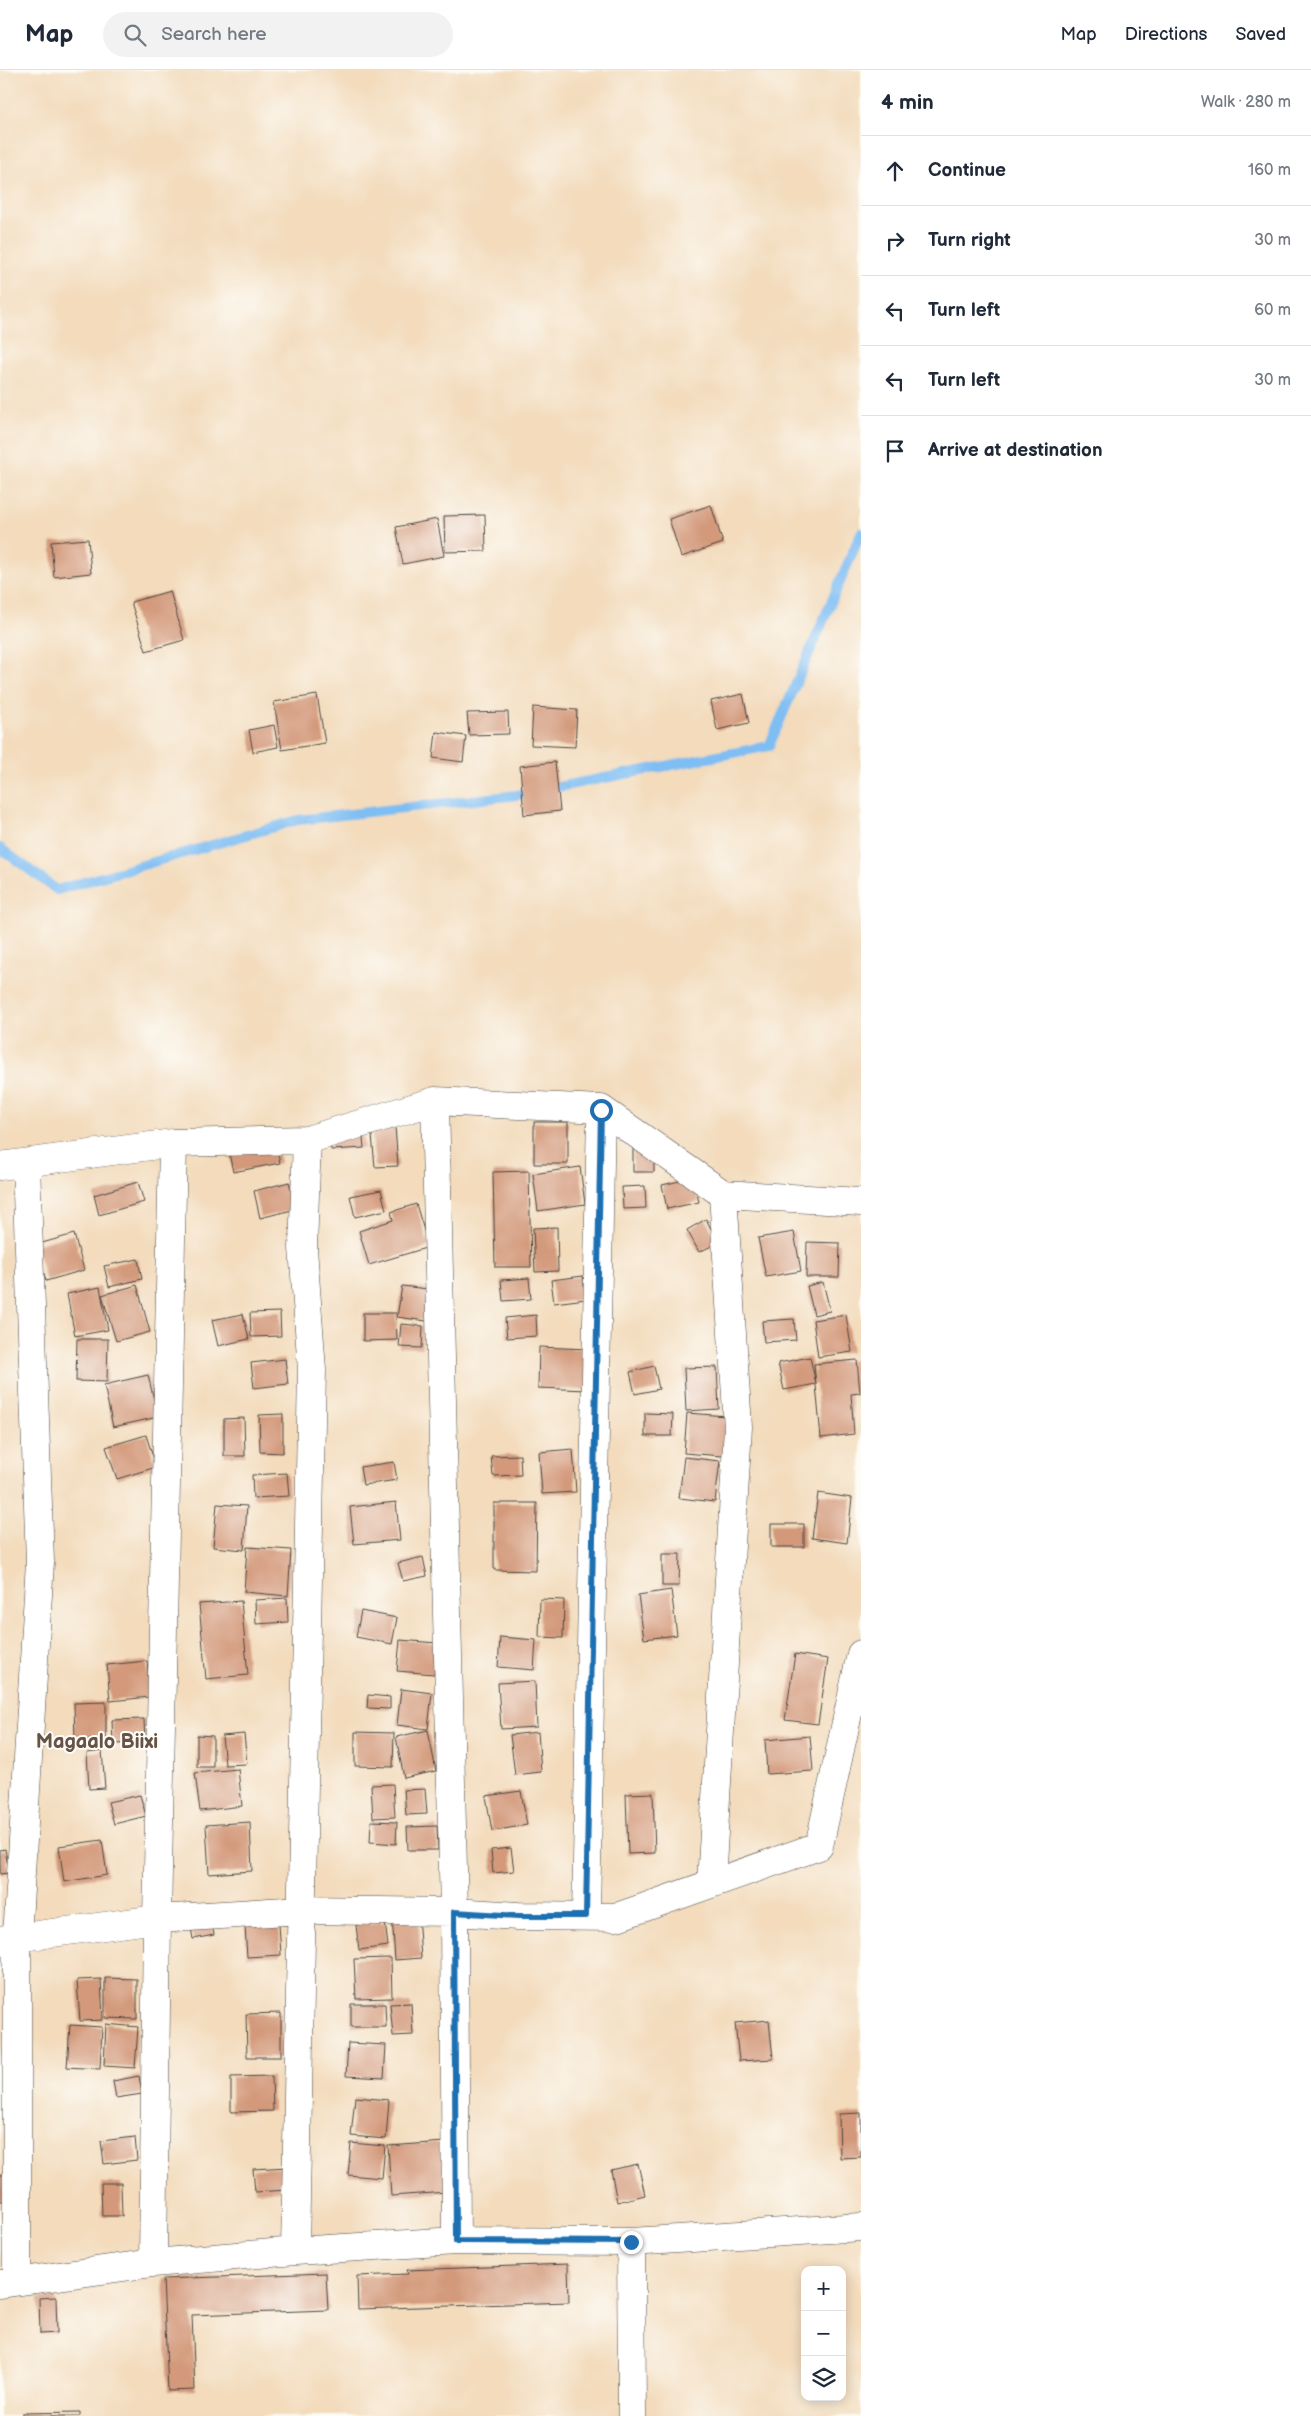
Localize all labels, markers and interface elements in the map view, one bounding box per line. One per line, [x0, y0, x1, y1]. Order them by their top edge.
search box [103, 12, 453, 57]
text: Map [25, 20, 73, 49]
icon: search [121, 21, 149, 49]
text: Search here [161, 23, 267, 46]
text: Map [1061, 24, 1097, 45]
text: Directions [1125, 24, 1207, 45]
text: Saved [1235, 24, 1286, 45]
text: 4 min [881, 90, 934, 115]
text: Walk · 280 m [1201, 93, 1291, 112]
icon: ahead [881, 157, 909, 185]
text: Continue [928, 159, 1006, 182]
text: 160 m [1248, 161, 1291, 180]
icon: right [881, 227, 909, 255]
text: Turn right [928, 229, 1011, 252]
text: 30 m [1254, 231, 1291, 250]
icon: left [881, 297, 909, 325]
text: Turn left [928, 299, 1000, 322]
text: 60 m [1254, 301, 1291, 320]
icon: left [881, 367, 909, 395]
text: Turn left [928, 369, 1000, 392]
text: 30 m [1254, 371, 1291, 390]
icon: arrive [881, 437, 909, 465]
text: Arrive at destination [928, 439, 1103, 462]
route start [590, 1099, 613, 1122]
district label: Magaalo Biixi [36, 1730, 158, 1754]
route end [620, 2231, 643, 2254]
map controls [801, 2266, 846, 2401]
button: + [801, 2266, 846, 2311]
button: − [801, 2311, 846, 2356]
button: layers [801, 2356, 846, 2401]

